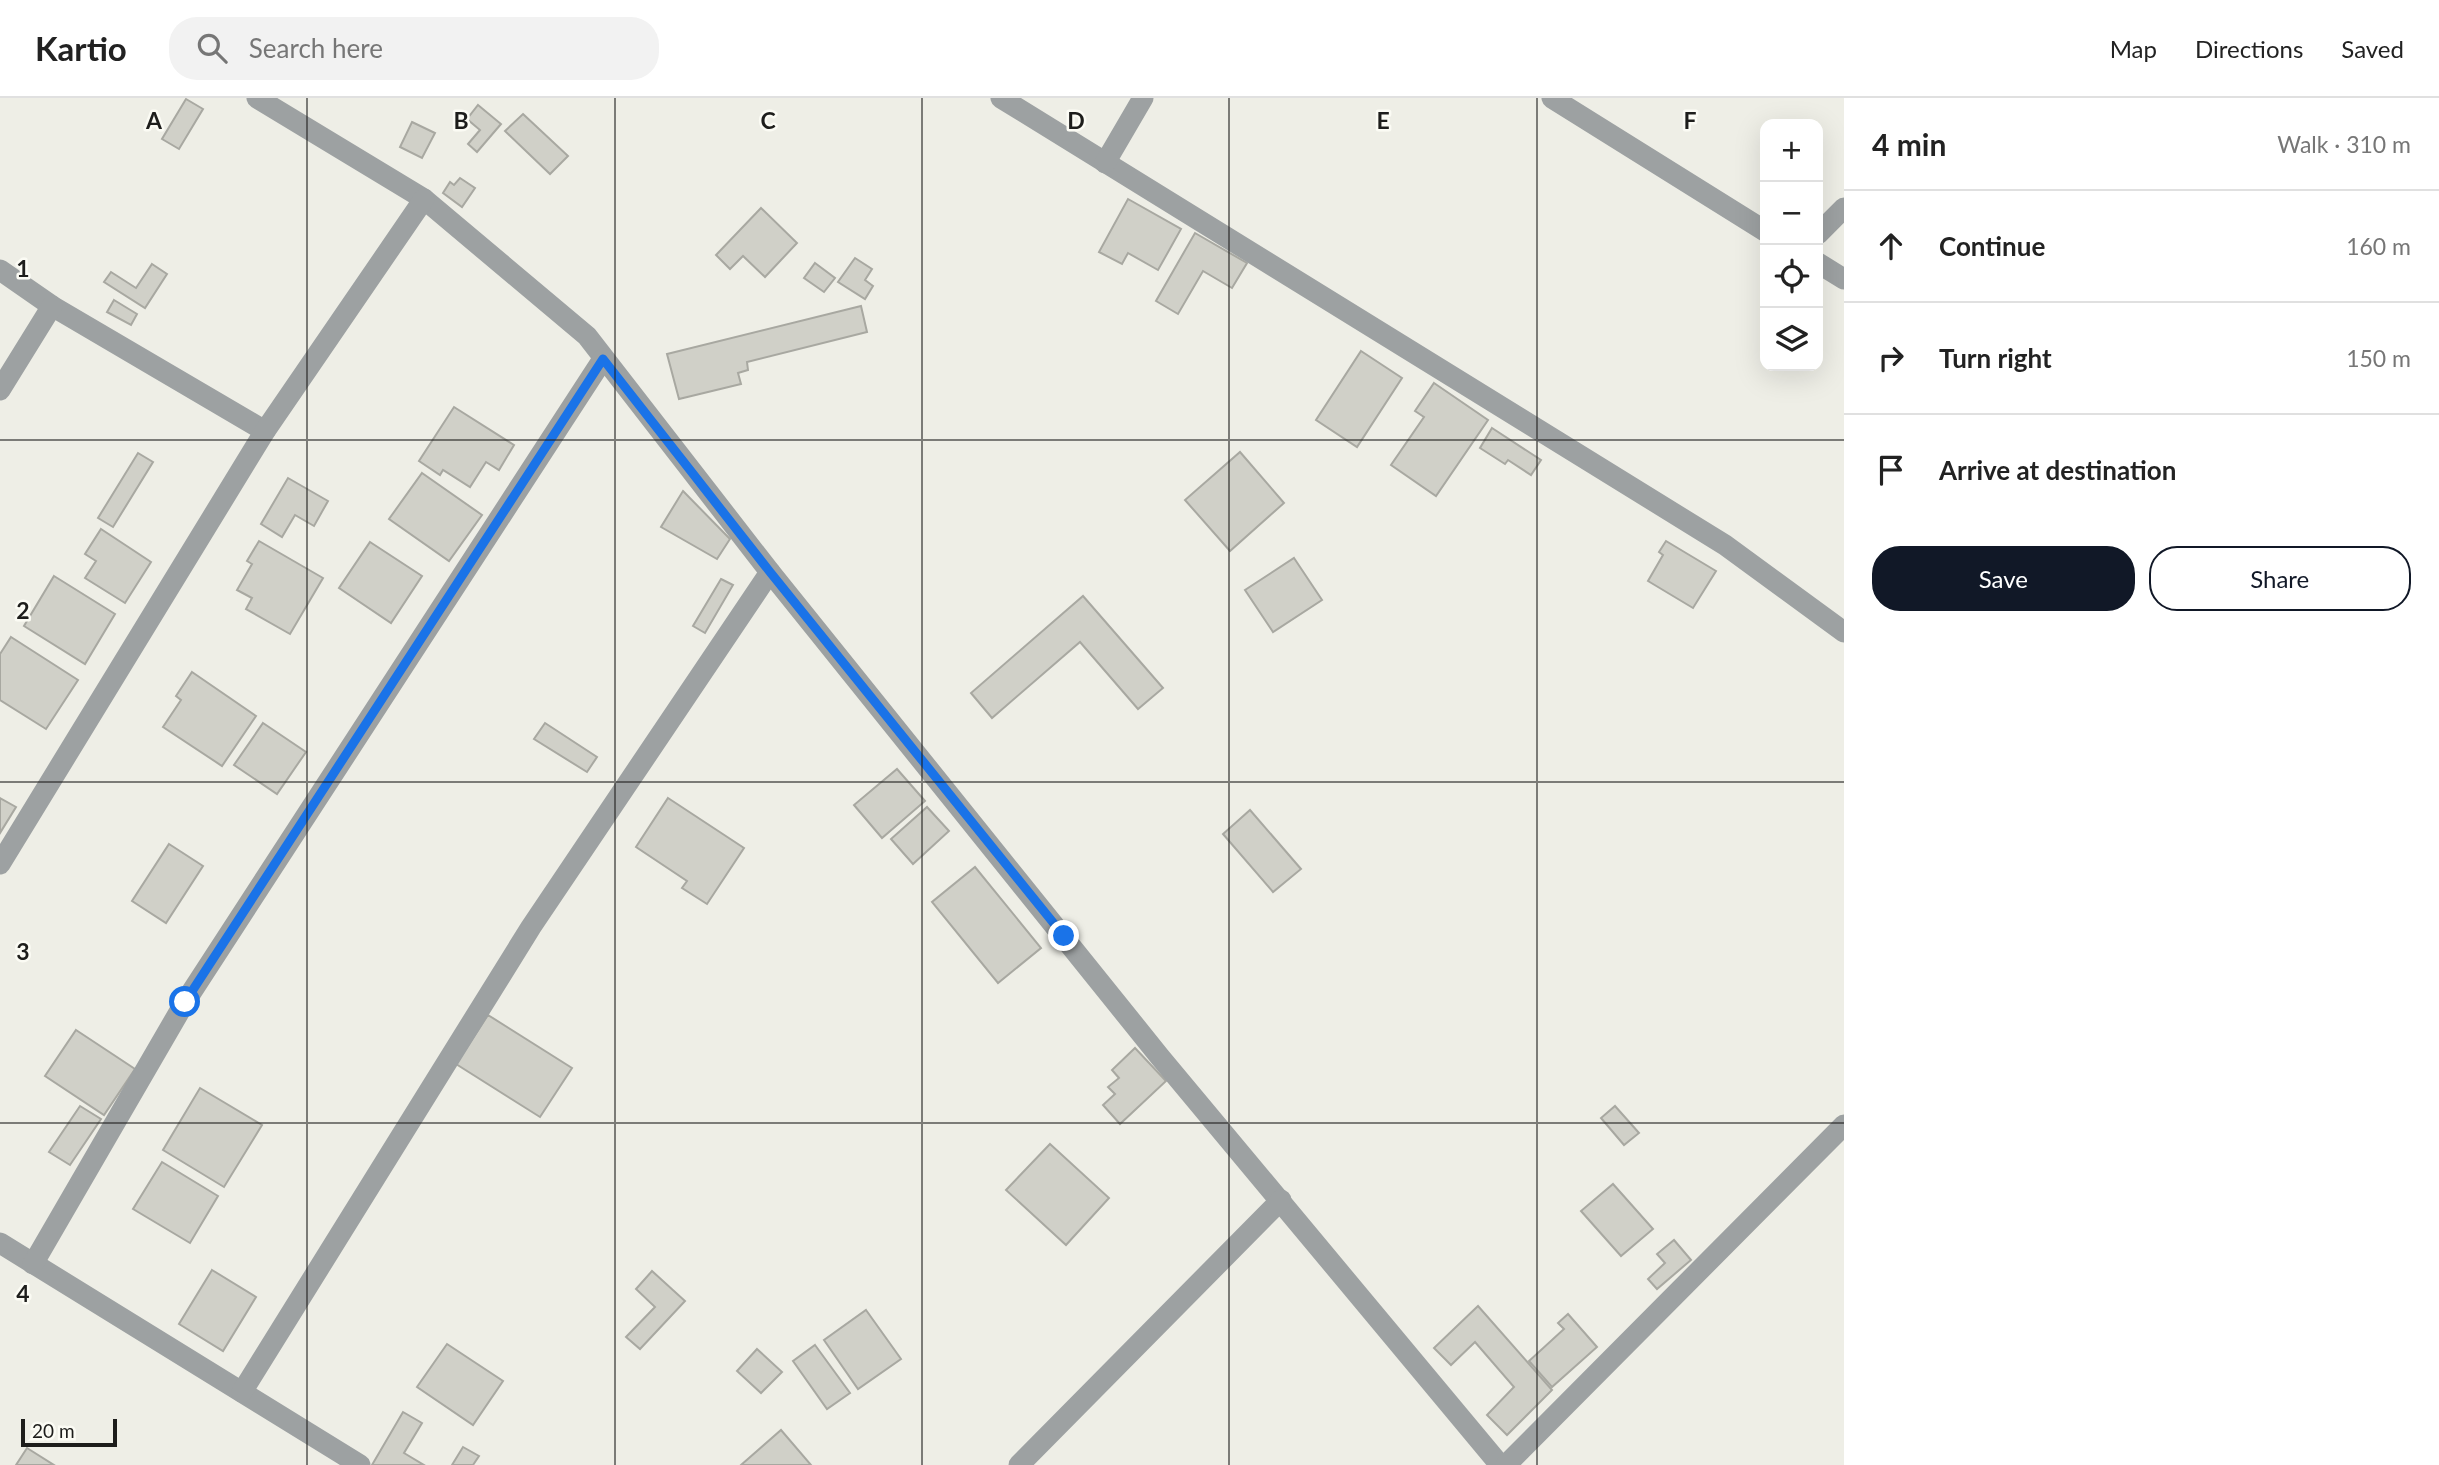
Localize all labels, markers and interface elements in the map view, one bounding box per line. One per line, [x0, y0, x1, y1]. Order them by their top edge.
search box [169, 17, 659, 80]
text: Kartio [35, 28, 127, 68]
icon: search [193, 29, 231, 67]
text: Search here [249, 32, 383, 64]
text: Map [2110, 34, 2157, 63]
text: Directions [2195, 34, 2303, 63]
text: Saved [2341, 34, 2404, 63]
text: A [145, 106, 163, 134]
text: B [453, 106, 469, 134]
text: C [760, 106, 776, 134]
text: D [1067, 106, 1085, 134]
text: E [1376, 106, 1390, 134]
text: F [1683, 106, 1697, 134]
map controls [1760, 119, 1823, 371]
button: + [1760, 119, 1823, 182]
text: 4 min [1872, 126, 1946, 162]
text: Walk · 310 m [2277, 130, 2411, 158]
button: − [1760, 182, 1823, 245]
icon: ahead [1872, 227, 1910, 265]
text: Continue [1939, 230, 2045, 262]
text: 160 m [2346, 232, 2411, 260]
button: locate [1760, 245, 1823, 308]
text: 1 [16, 254, 30, 282]
button: layers [1760, 308, 1823, 371]
icon: right [1872, 339, 1910, 377]
text: Turn right [1939, 342, 2052, 374]
text: 150 m [2346, 344, 2411, 372]
icon: arrive [1872, 451, 1910, 489]
text: Arrive at destination [1939, 454, 2176, 486]
button: Save [1872, 546, 2135, 611]
button: Share [2149, 546, 2411, 611]
text: 2 [16, 596, 30, 624]
route end [1048, 920, 1079, 951]
text: 3 [16, 937, 30, 965]
route start [169, 986, 200, 1017]
text: 4 [16, 1279, 30, 1307]
scale bar [21, 1416, 117, 1448]
text: 20 m [32, 1419, 75, 1442]

